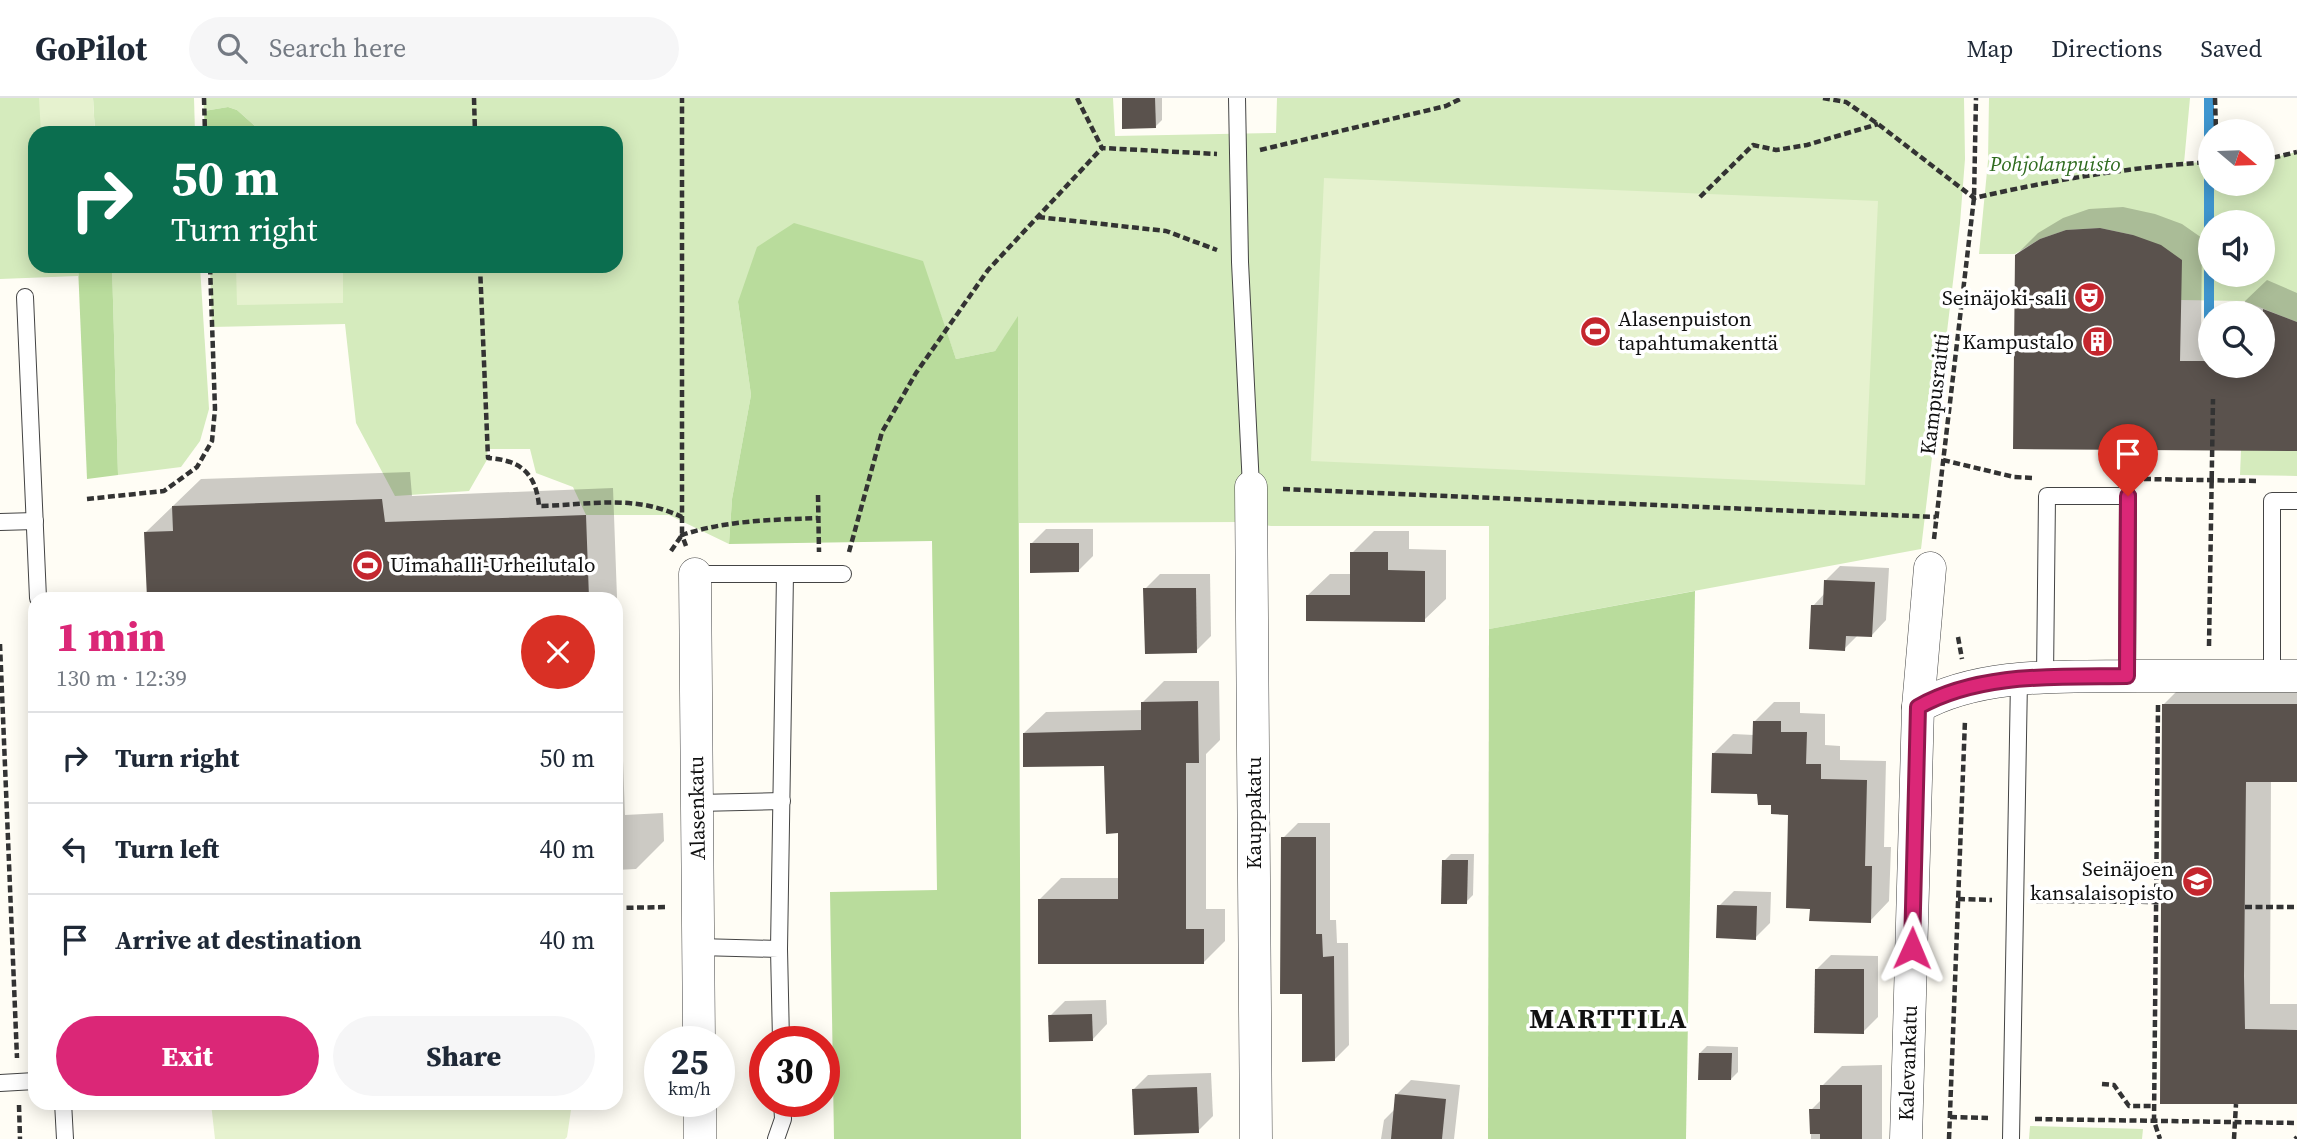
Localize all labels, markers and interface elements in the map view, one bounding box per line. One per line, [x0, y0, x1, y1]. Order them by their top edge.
search box [189, 17, 679, 80]
text: GoPilot [35, 26, 147, 71]
icon: search [213, 29, 251, 67]
text: Search here [269, 30, 406, 66]
text: Map [1966, 32, 2013, 65]
text: Directions [2051, 32, 2162, 65]
text: Saved [2200, 32, 2262, 65]
north arrow [2198, 119, 2275, 196]
map controls [2198, 119, 2275, 378]
text: 50 m [171, 144, 279, 211]
park label: Pohjolanpuisto [1989, 149, 2120, 178]
icon: right [56, 154, 147, 245]
text: Turn right [171, 208, 317, 252]
button: sound [2198, 210, 2275, 287]
theatre icon: Seinäjoki-sali [2073, 281, 2107, 315]
place label: Seinäjoki-sali [1942, 283, 2067, 312]
button: search [2198, 301, 2275, 378]
place label: Alasenpuiston tapahtumakenttä [1618, 304, 1778, 357]
sports icon: Alasenpuiston tapahtumakenttä [1578, 314, 1612, 348]
building icon: Kampustalo [2080, 325, 2114, 359]
place label: Kampustalo [1962, 327, 2074, 356]
street label: Kampusraitti [1913, 332, 1956, 456]
pin [2098, 424, 2158, 496]
icon: arrive [2109, 435, 2147, 473]
sports icon: Uimahalli-Urheilutalo [350, 548, 384, 582]
place label: Uimahalli-Urheilutalo [390, 550, 596, 579]
text: 1 min [56, 607, 166, 665]
button: close [521, 615, 595, 689]
text: 130 m · 12:39 [56, 662, 187, 694]
icon: right [56, 739, 94, 777]
text: Turn right [115, 740, 239, 776]
text: 50 m [540, 740, 595, 776]
street label: Alasenkatu [681, 756, 712, 860]
street label: Kauppakatu [1239, 757, 1268, 869]
icon: left [56, 830, 94, 868]
text: Turn left [115, 831, 219, 867]
text: 40 m [540, 831, 595, 867]
place label: Seinäjoen kansalaisopisto [2030, 854, 2174, 907]
school or university icon: Seinäjoen kansalaisopisto [2180, 864, 2214, 898]
position arrow [1875, 911, 1949, 985]
icon: arrive [56, 921, 94, 959]
text: Arrive at destination [115, 922, 362, 958]
text: 40 m [540, 922, 595, 958]
district label: MARTTILA [1529, 999, 1689, 1037]
street label: Kalevankatu [1891, 1004, 1924, 1121]
button: Exit [56, 1016, 319, 1096]
button: Share [333, 1016, 595, 1096]
speed limit sign: 30 [749, 1026, 840, 1117]
text: 25 [671, 1038, 708, 1086]
text: km/h [668, 1076, 711, 1101]

